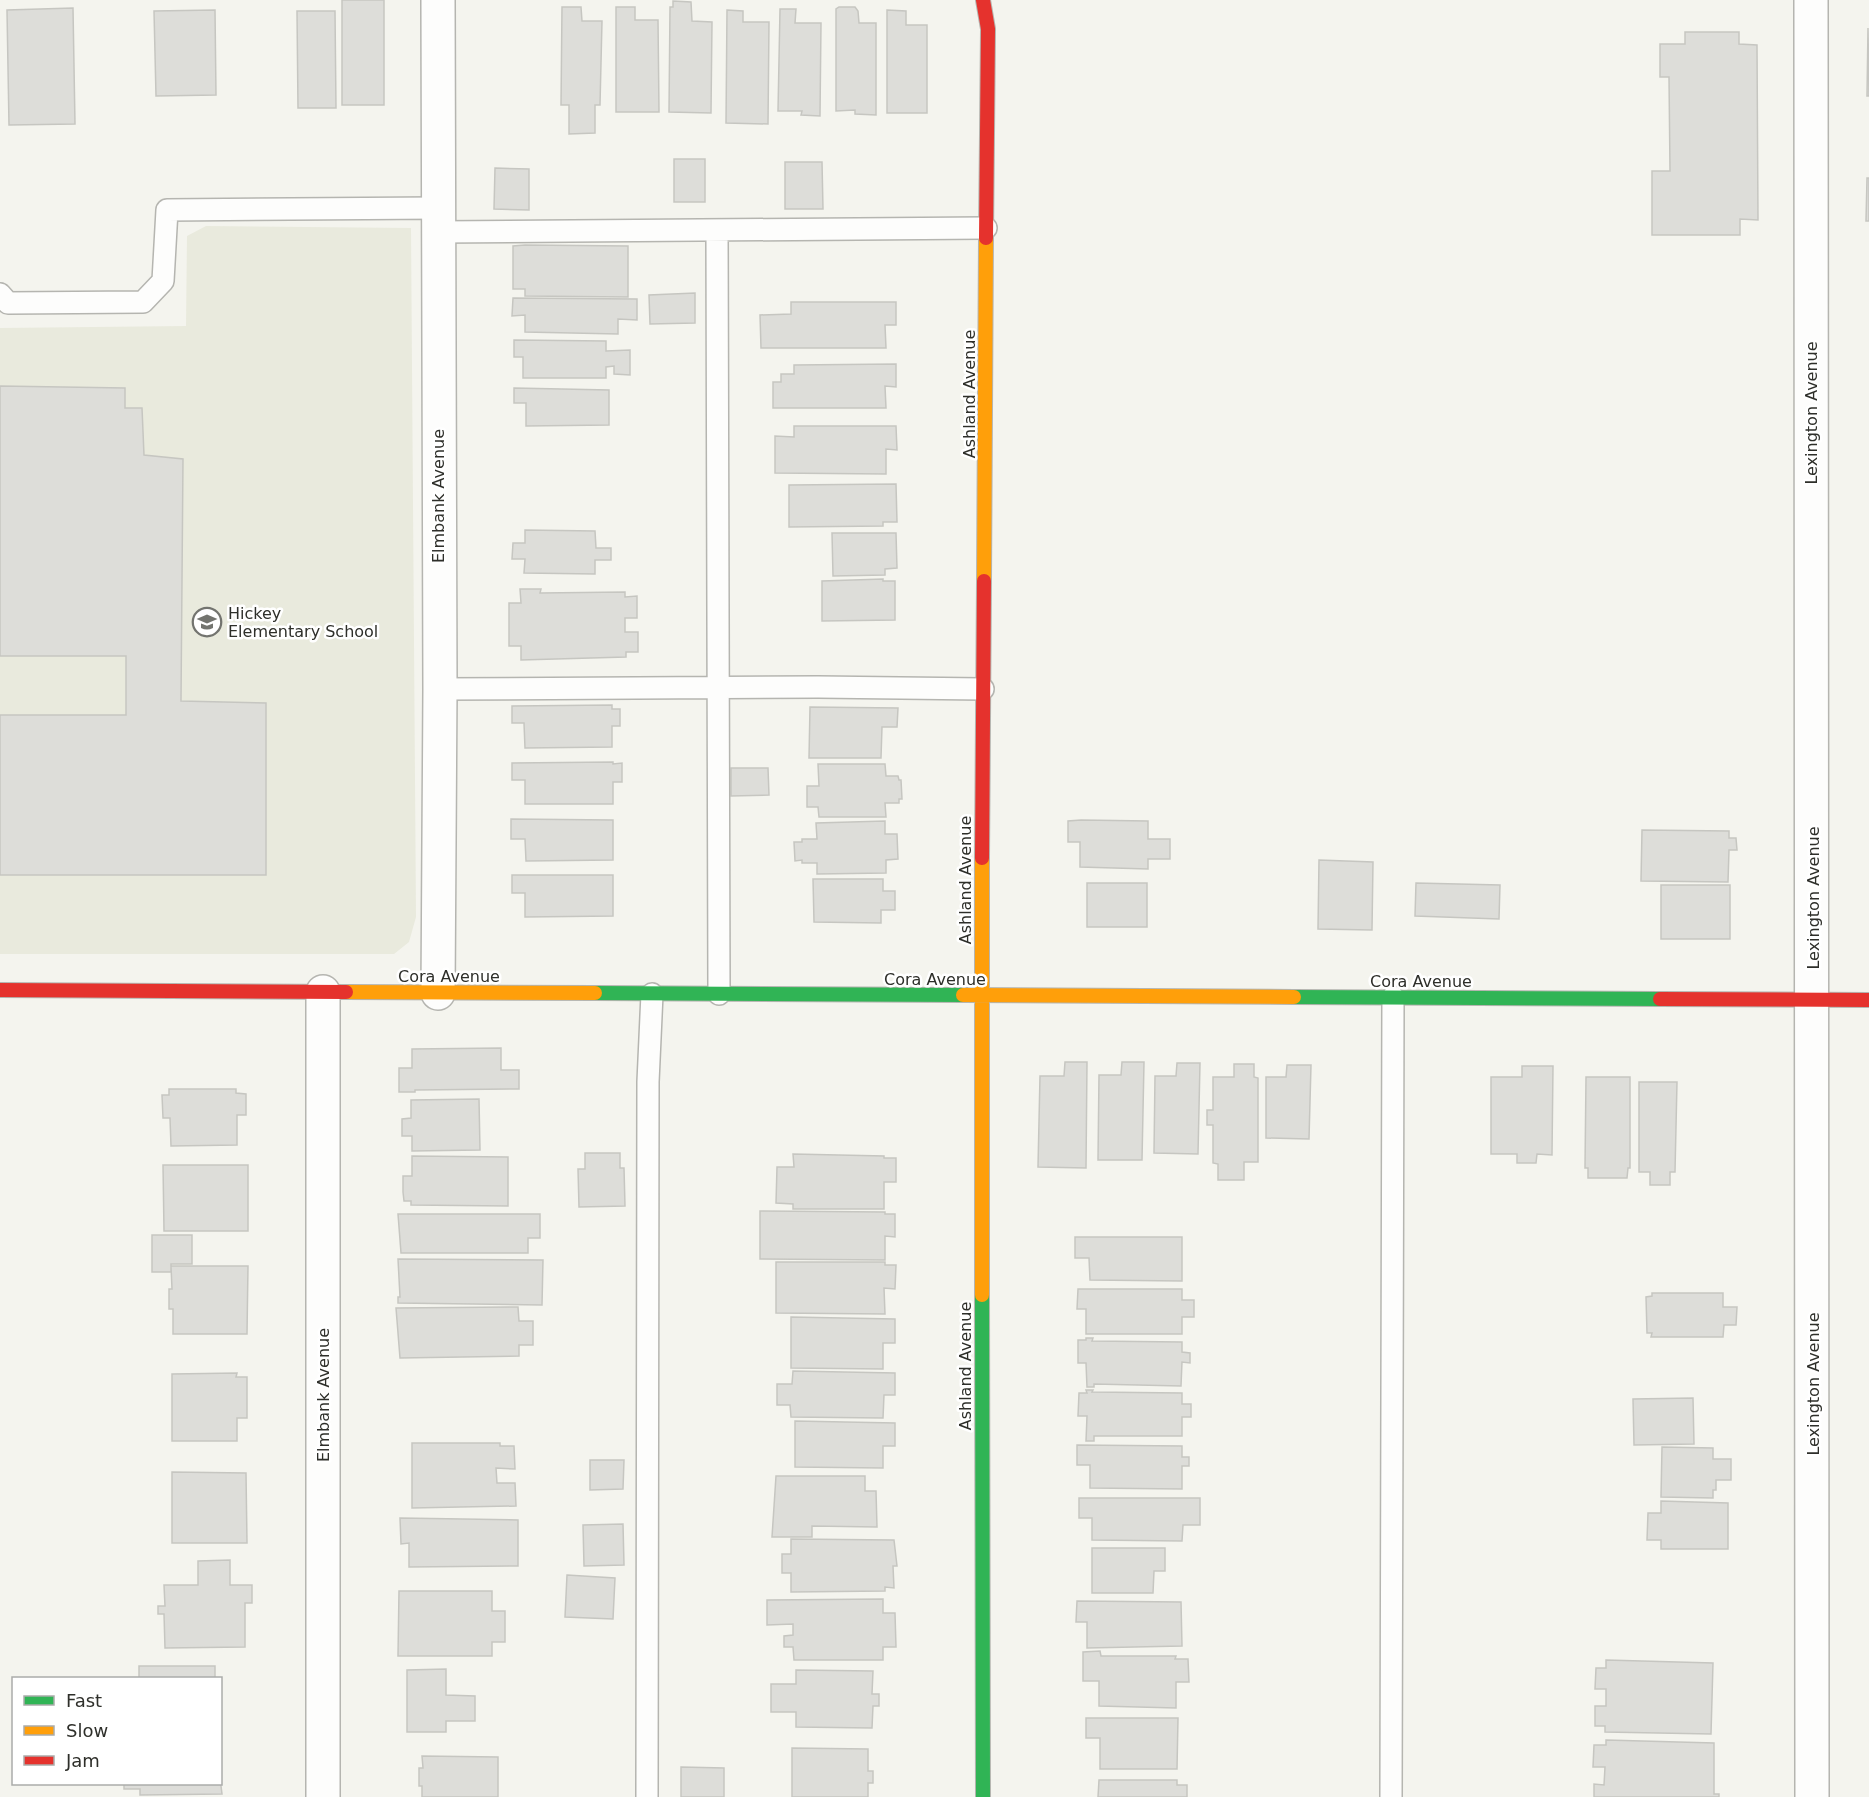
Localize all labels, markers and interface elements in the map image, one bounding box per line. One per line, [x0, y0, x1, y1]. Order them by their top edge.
street label: Ashland Avenue [960, 330, 979, 458]
street label: Lexington Avenue [1802, 341, 1821, 485]
street label: Elmbank Avenue [429, 429, 448, 563]
place label: Hickey Elementary School [228, 604, 378, 641]
school or university icon: Hickey Elementary School [191, 606, 223, 638]
street label: Ashland Avenue [956, 816, 975, 944]
street label: Lexington Avenue [1804, 826, 1823, 970]
street label: Cora Avenue [398, 967, 500, 986]
street label: Cora Avenue [884, 970, 986, 989]
street label: Cora Avenue [1370, 972, 1472, 991]
street label: Ashland Avenue [956, 1302, 975, 1430]
street label: Lexington Avenue [1804, 1312, 1823, 1456]
street label: Elmbank Avenue [314, 1328, 333, 1462]
legend [12, 1677, 222, 1785]
text: Fast [66, 1690, 102, 1711]
text: Slow [66, 1720, 108, 1741]
text: Jam [65, 1750, 100, 1771]

